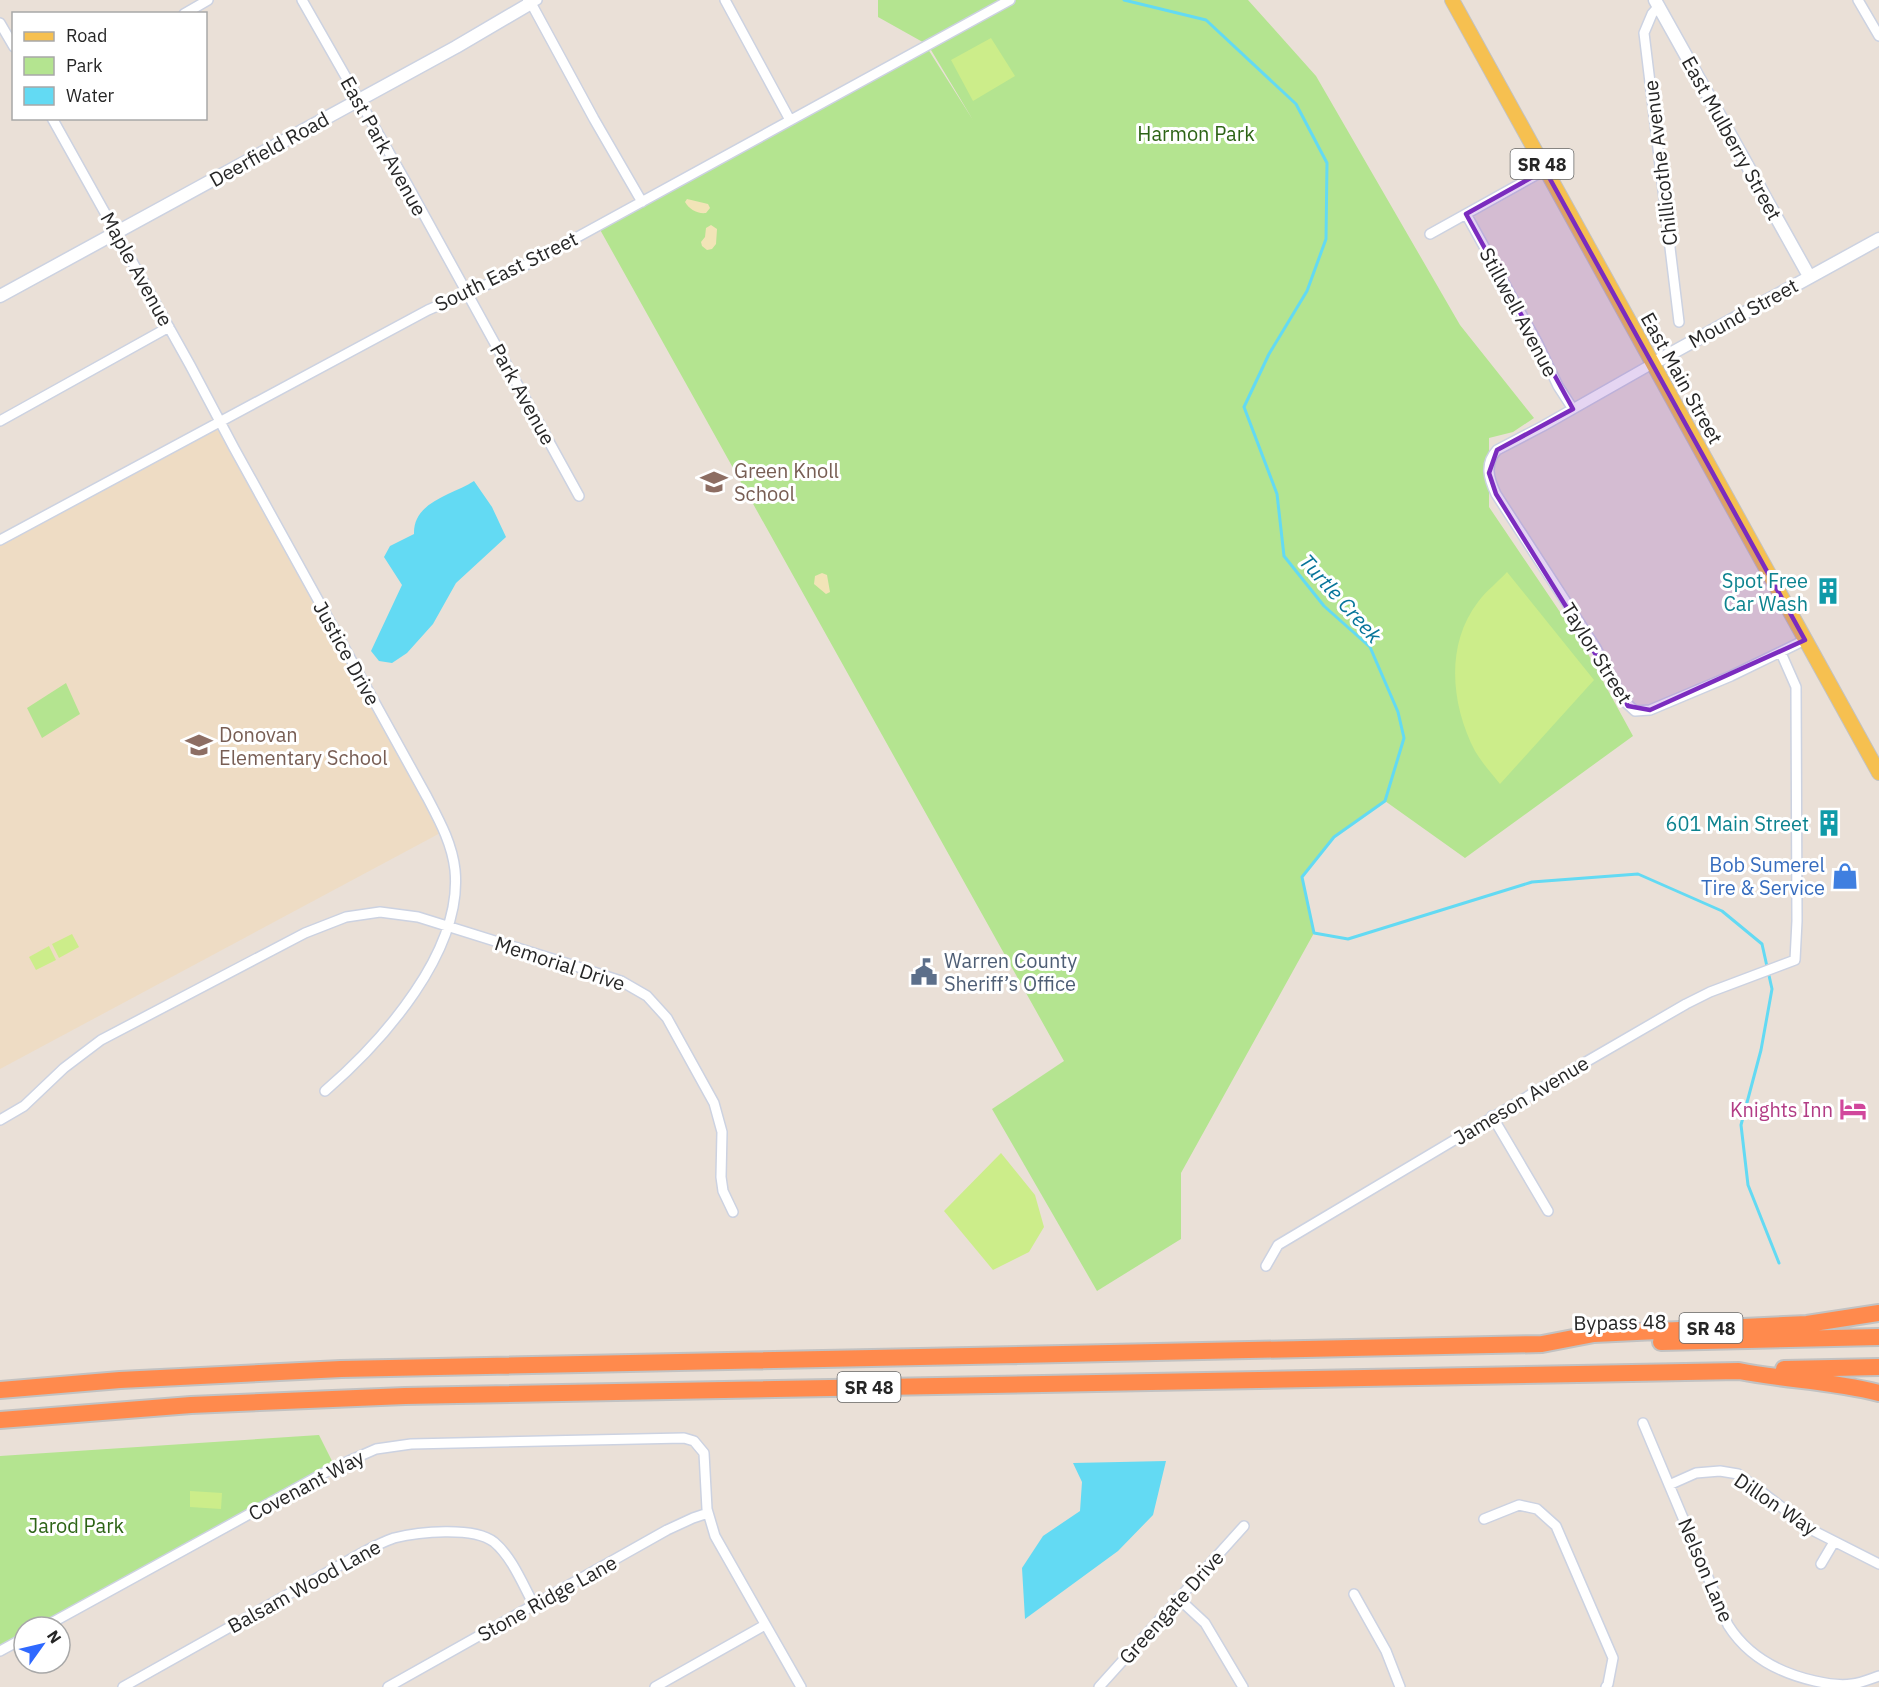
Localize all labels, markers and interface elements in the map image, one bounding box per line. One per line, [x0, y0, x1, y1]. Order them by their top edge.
legend [12, 12, 207, 120]
text: Road [66, 24, 107, 47]
street label: East Mulberry Street [1676, 51, 1788, 225]
text: Park [66, 54, 103, 77]
street label: East Park Avenue [334, 71, 434, 221]
street label: Chillicothe Avenue [1636, 79, 1684, 247]
text: Water [66, 84, 115, 107]
street label: Deerfield Road [204, 105, 334, 193]
park label: Harmon Park [1137, 120, 1255, 147]
road number: SR 48 [1510, 149, 1574, 179]
street label: Maple Avenue [95, 207, 179, 331]
street label: South East Street [430, 225, 582, 317]
street label: Stillwell Avenue [1474, 243, 1564, 381]
street label: Mound Street [1683, 272, 1803, 354]
street label: East Main Street [1635, 307, 1729, 449]
street label: Park Avenue [484, 338, 562, 450]
place label: Green Knoll School [734, 457, 839, 507]
school or university icon: Green Knoll School [699, 467, 729, 497]
water label: Turtle Creek [1294, 548, 1389, 649]
place label: Spot Free Car Wash [1722, 567, 1808, 617]
building icon: Spot Free Car Wash [1813, 576, 1843, 606]
street label: Justice Drive [307, 596, 387, 710]
street label: Taylor Street [1555, 597, 1639, 709]
place label: Donovan Elementary School [219, 721, 388, 771]
school or university icon: Donovan Elementary School [184, 730, 214, 760]
building icon: 601 Main Street [1814, 808, 1844, 838]
place label: 601 Main Street [1665, 810, 1809, 837]
place label: Bob Sumerel Tire & Service [1701, 851, 1825, 901]
shop icon: Bob Sumerel Tire & Service [1830, 861, 1860, 891]
street label: Memorial Drive [491, 929, 629, 997]
place label: Warren County Sheriff’s Office [944, 947, 1077, 997]
public building icon: Warren County Sheriff’s Office [909, 957, 939, 987]
street label: Jameson Avenue [1448, 1049, 1594, 1151]
hotel icon: Knights Inn [1838, 1094, 1868, 1124]
place label: Knights Inn [1730, 1096, 1833, 1123]
street label: Bypass 48 [1573, 1308, 1667, 1336]
road number: SR 48 [1680, 1313, 1742, 1343]
road number: SR 48 [838, 1372, 900, 1402]
street label: Covenant Way [243, 1443, 369, 1527]
street label: Dillon Way [1729, 1466, 1823, 1542]
park label: Jarod Park [28, 1512, 125, 1539]
street label: Nelson Lane [1672, 1514, 1740, 1626]
street label: Balsam Wood Lane [223, 1533, 385, 1639]
street label: Greengate Drive [1113, 1544, 1229, 1670]
street label: Stone Ridge Lane [473, 1549, 622, 1647]
north arrow [12, 1615, 72, 1675]
text: N [43, 1626, 66, 1647]

